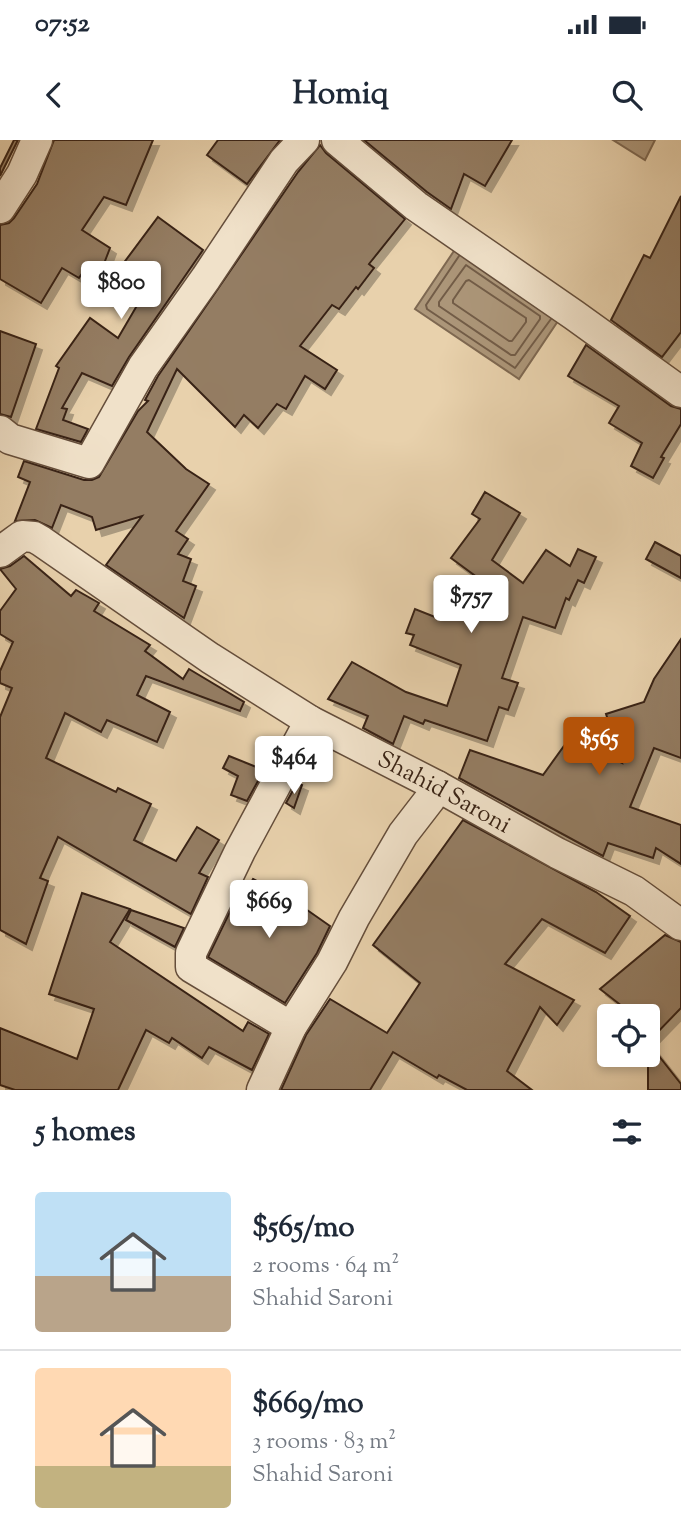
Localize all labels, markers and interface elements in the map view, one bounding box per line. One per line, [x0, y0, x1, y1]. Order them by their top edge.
text: 07:52 [35, 6, 90, 43]
text: Homiq [292, 72, 389, 118]
icon: back [35, 76, 73, 114]
icon: search [608, 76, 646, 114]
pin: $800 [80, 262, 162, 321]
text: $800 [97, 267, 145, 300]
pin: $757 [430, 575, 512, 635]
text: $757 [449, 581, 493, 614]
pin: $565 [558, 718, 640, 777]
text: $565 [579, 723, 619, 756]
pin: $464 [253, 736, 335, 796]
text: $464 [271, 742, 317, 775]
street label: Shahid Saroni [371, 743, 517, 843]
pin: $669 [228, 880, 310, 940]
text: $669 [246, 886, 292, 919]
map controls [597, 1004, 660, 1067]
button: locate [597, 1004, 660, 1067]
text: 5 homes [35, 1111, 136, 1154]
icon: filters [608, 1113, 646, 1151]
text: $565/mo [252, 1207, 355, 1250]
icon: home [91, 1220, 175, 1304]
text: 2 rooms · 64 m² [252, 1250, 399, 1283]
text: Shahid Saroni [252, 1283, 393, 1316]
text: $669/mo [252, 1383, 364, 1426]
icon: home [91, 1396, 175, 1480]
text: 3 rooms · 83 m² [252, 1426, 396, 1459]
text: Shahid Saroni [252, 1459, 393, 1492]

